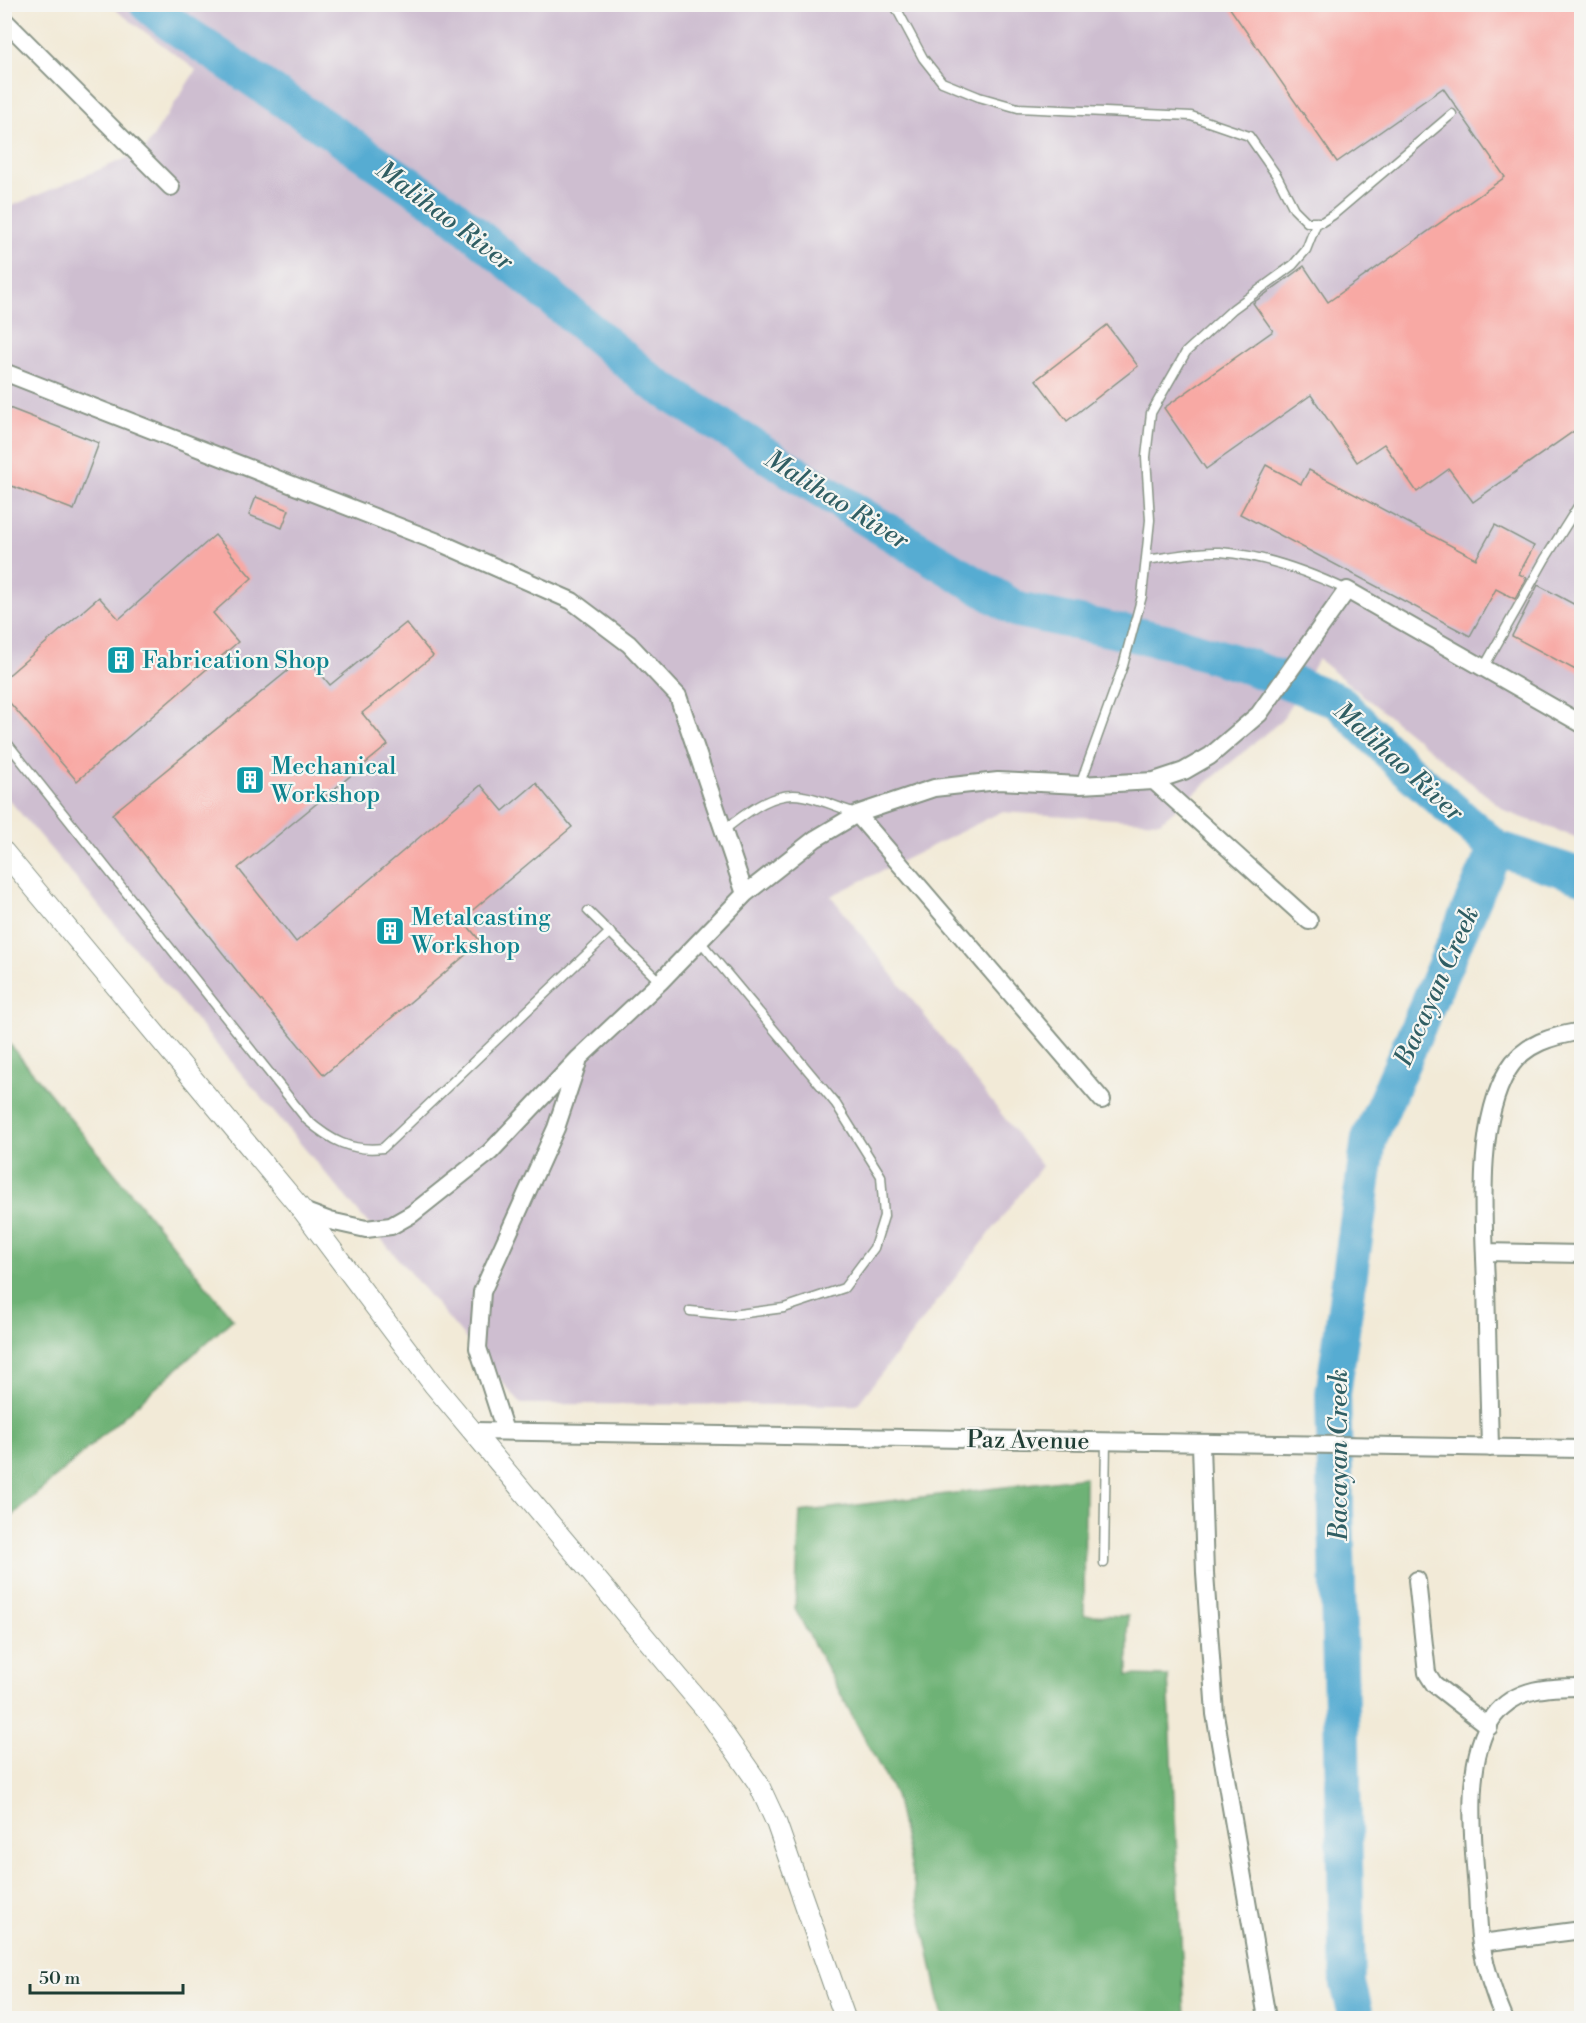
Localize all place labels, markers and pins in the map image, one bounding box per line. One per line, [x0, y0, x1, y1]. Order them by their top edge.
building icon: Fabrication Shop [105, 644, 137, 676]
place label: Fabrication Shop [142, 646, 330, 676]
place label: Mechanical Workshop [270, 752, 396, 810]
building icon: Mechanical Workshop [234, 764, 266, 796]
place label: Metalcasting Workshop [410, 903, 551, 961]
building icon: Metalcasting Workshop [374, 915, 406, 947]

